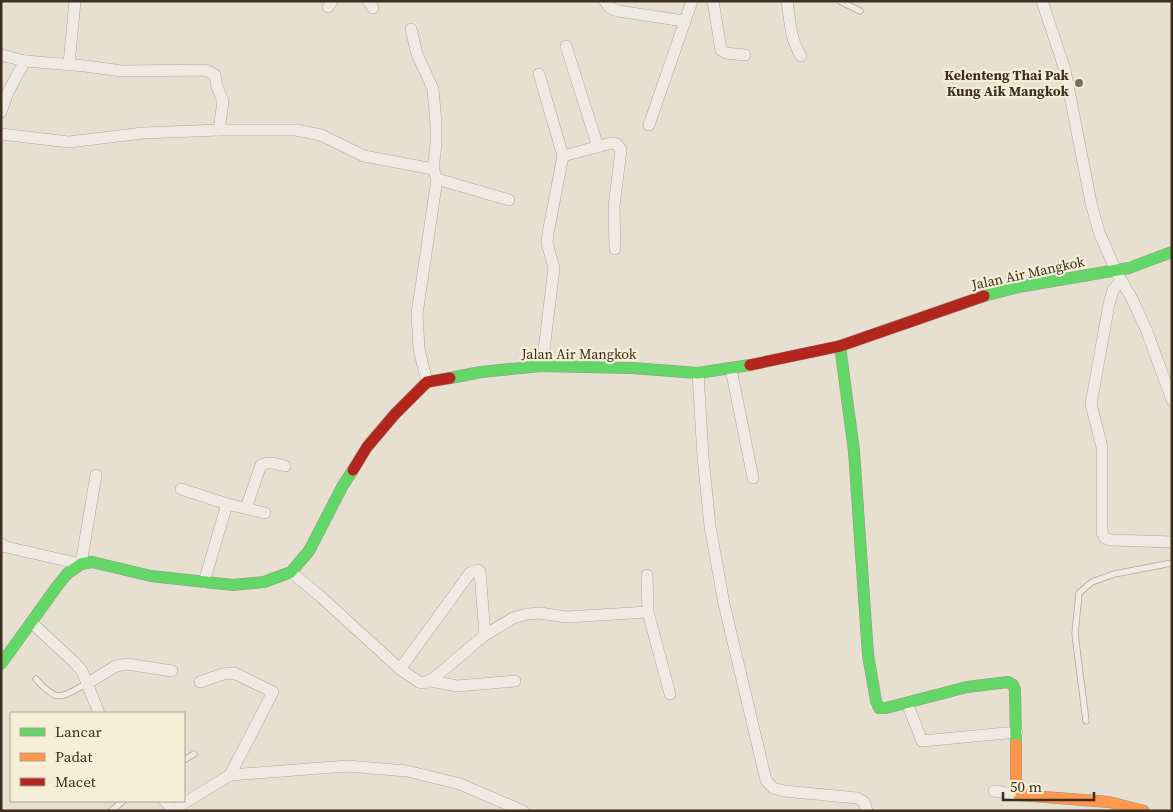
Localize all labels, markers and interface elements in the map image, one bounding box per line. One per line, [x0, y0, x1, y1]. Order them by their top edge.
place label: Kelenteng Thai Pak Kung Aik Mangkok [944, 65, 1070, 101]
marker: Kelenteng Thai Pak Kung Aik Mangkok [1073, 77, 1085, 89]
street label: Jalan Air Mangkok [969, 251, 1087, 295]
street label: Jalan Air Mangkok [520, 344, 637, 364]
legend [10, 712, 185, 802]
text: Lancar [55, 721, 102, 742]
text: Padat [55, 746, 92, 767]
scale bar [1003, 770, 1094, 802]
text: Macet [55, 771, 96, 792]
text: 50 m [1010, 776, 1042, 797]

